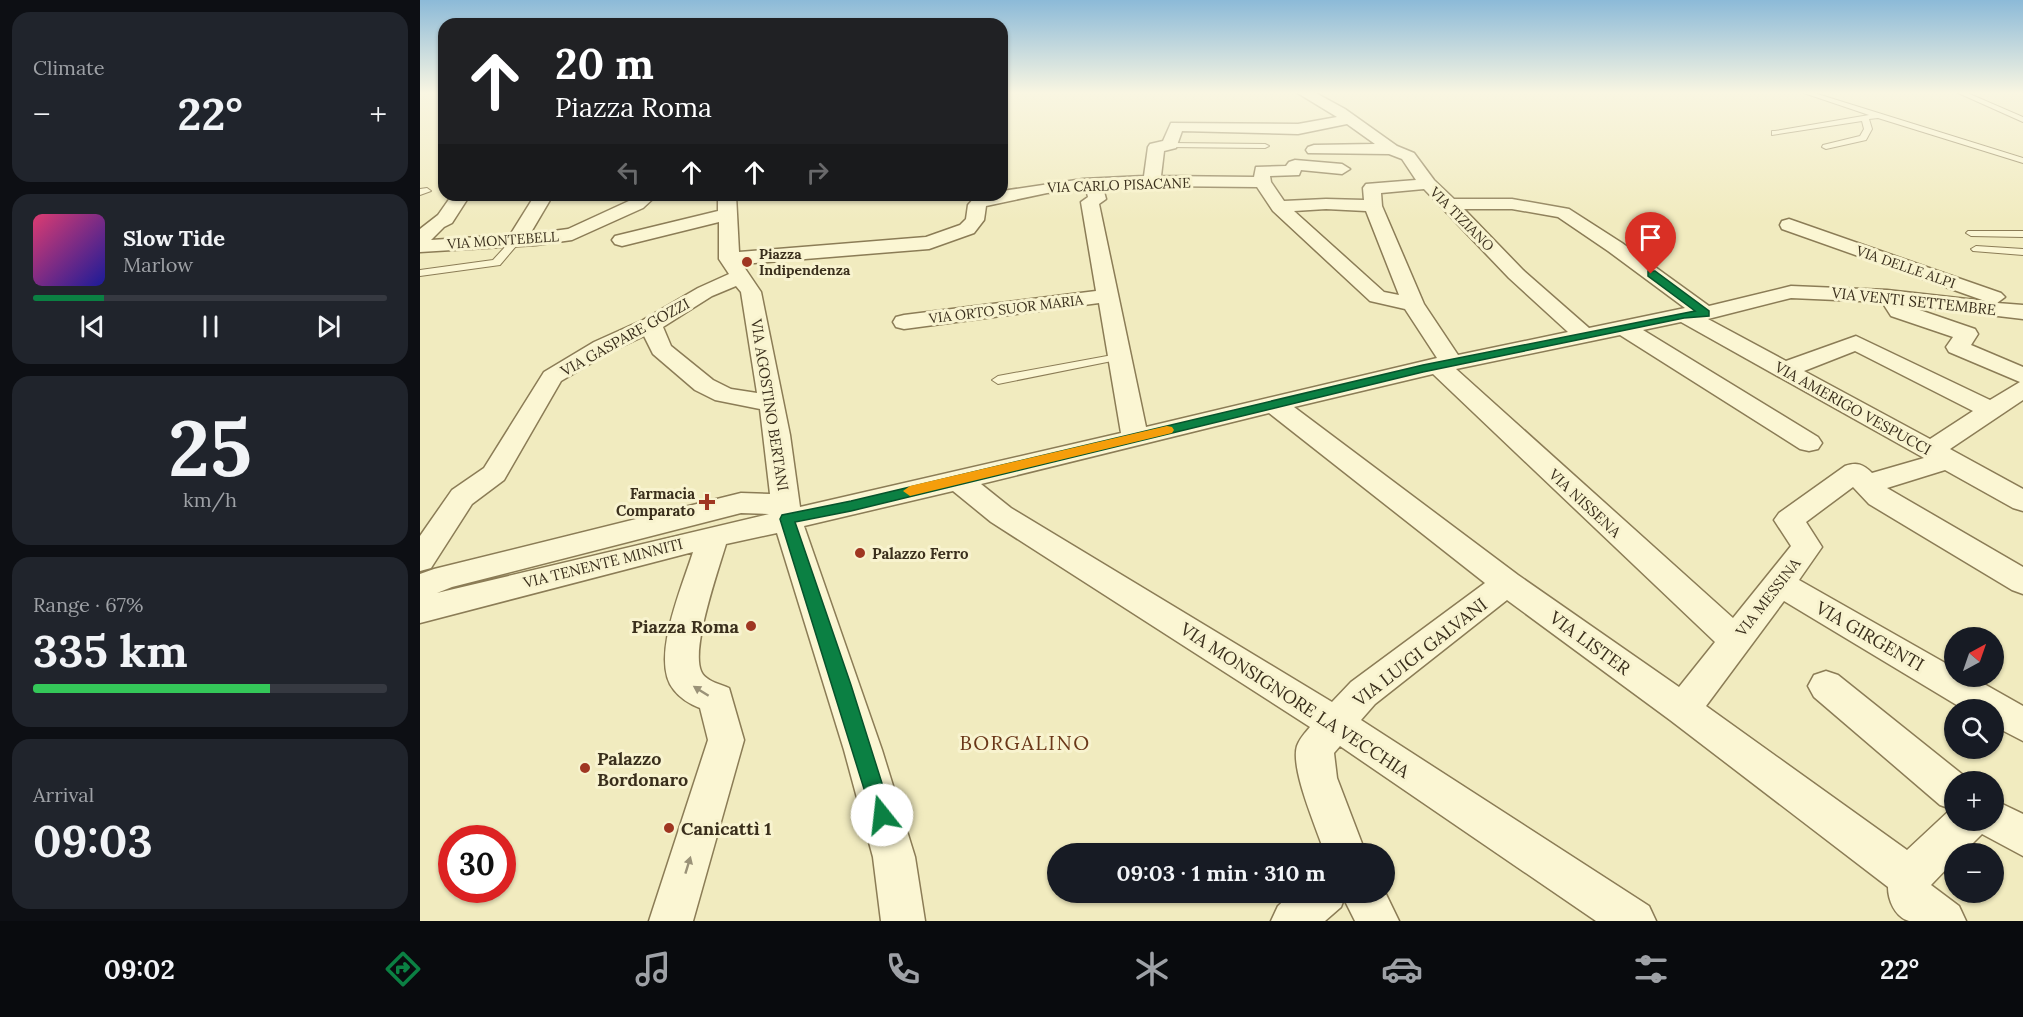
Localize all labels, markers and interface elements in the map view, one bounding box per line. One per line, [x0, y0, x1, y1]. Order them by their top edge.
text: 20 m [555, 37, 654, 91]
icon: ahead [456, 42, 534, 120]
text: Climate [33, 55, 105, 80]
text: 22° [177, 85, 243, 142]
text: Piazza Roma [555, 90, 712, 124]
text: − [33, 93, 51, 135]
text: + [369, 93, 387, 135]
icon: left [612, 156, 645, 189]
icon: ahead [675, 156, 708, 189]
icon: ahead [738, 156, 771, 189]
icon: right [801, 156, 834, 189]
street label: VIA CARLO PISACANE [1046, 173, 1191, 197]
street label: VIA TIZIANO [1425, 182, 1498, 255]
pin [1625, 212, 1676, 274]
icon: arrive [1634, 221, 1667, 254]
text: Slow Tide [123, 224, 225, 252]
street label: VIA MONTEBELL [446, 227, 559, 253]
street label: VIA DELLE ALPI [1853, 241, 1958, 292]
place label: Piazza Indipendenza [759, 245, 851, 279]
text: Marlow [123, 252, 193, 277]
marker: Piazza Indipendenza [740, 255, 754, 269]
street label: VIA VENTI SETTEMBRE [1830, 283, 1997, 319]
street label: VIA ORTO SUOR MARIA [927, 291, 1085, 328]
street label: VIA GASPARE GOZZI [556, 294, 693, 381]
icon: previous [76, 310, 109, 343]
icon: pause [194, 310, 227, 343]
icon: next [312, 310, 345, 343]
street label: VIA AGOSTINO BERTANI [747, 317, 793, 492]
street label: VIA AMERIGO VESPUCCI [1771, 357, 1935, 459]
text: 25 [168, 398, 252, 497]
street label: VIA NISSENA [1544, 464, 1625, 542]
place label: Farmacia Comparato [616, 484, 695, 520]
text: km/h [183, 487, 237, 512]
marker: Farmacia Comparato [700, 495, 714, 509]
street label: VIA TENENTE MINNITI [520, 534, 685, 592]
place label: Palazzo Ferro [872, 544, 969, 563]
marker: Palazzo Ferro [853, 546, 867, 560]
street label: VIA MESSINA [1731, 554, 1805, 641]
text: Range · 67% [33, 592, 143, 617]
street label: VIA LUIGI GALVANI [1348, 592, 1492, 712]
street label: VIA GIRGENTI [1811, 595, 1928, 676]
street label: VIA LISTER [1544, 605, 1636, 680]
place label: Piazza Roma [631, 615, 740, 638]
street label: VIA MONSIGNORE LA VECCHIA [1175, 617, 1415, 783]
marker: Piazza Roma [744, 619, 758, 633]
text: 335 km [33, 622, 188, 679]
north arrow [1944, 627, 2004, 687]
map controls [1944, 627, 2004, 903]
one-way arrow [693, 685, 710, 696]
button: search [1944, 699, 2004, 759]
district label: BORGALINO [959, 730, 1091, 755]
place label: Palazzo Bordonaro [597, 747, 688, 791]
marker: Palazzo Bordonaro [578, 761, 592, 775]
button: + [1944, 771, 2004, 831]
text: Arrival [33, 782, 94, 807]
position arrow [850, 783, 914, 847]
text: 09:03 [33, 812, 153, 869]
place label: Canicattì 1 [681, 817, 772, 840]
marker: Canicattì 1 [662, 821, 676, 835]
speed limit sign: 30 [438, 825, 516, 903]
button: − [1944, 843, 2004, 903]
one-way arrow [684, 856, 693, 874]
text: 09:03 · 1 min · 310 m [1116, 859, 1326, 887]
icon: directions [382, 948, 424, 990]
icon: music [632, 948, 674, 990]
icon: phone [882, 948, 924, 990]
icon: climate [1131, 948, 1173, 990]
icon: car [1381, 948, 1423, 990]
icon: filters [1630, 948, 1672, 990]
text: 09:02 [104, 952, 175, 986]
text: 22° [1880, 952, 1919, 986]

